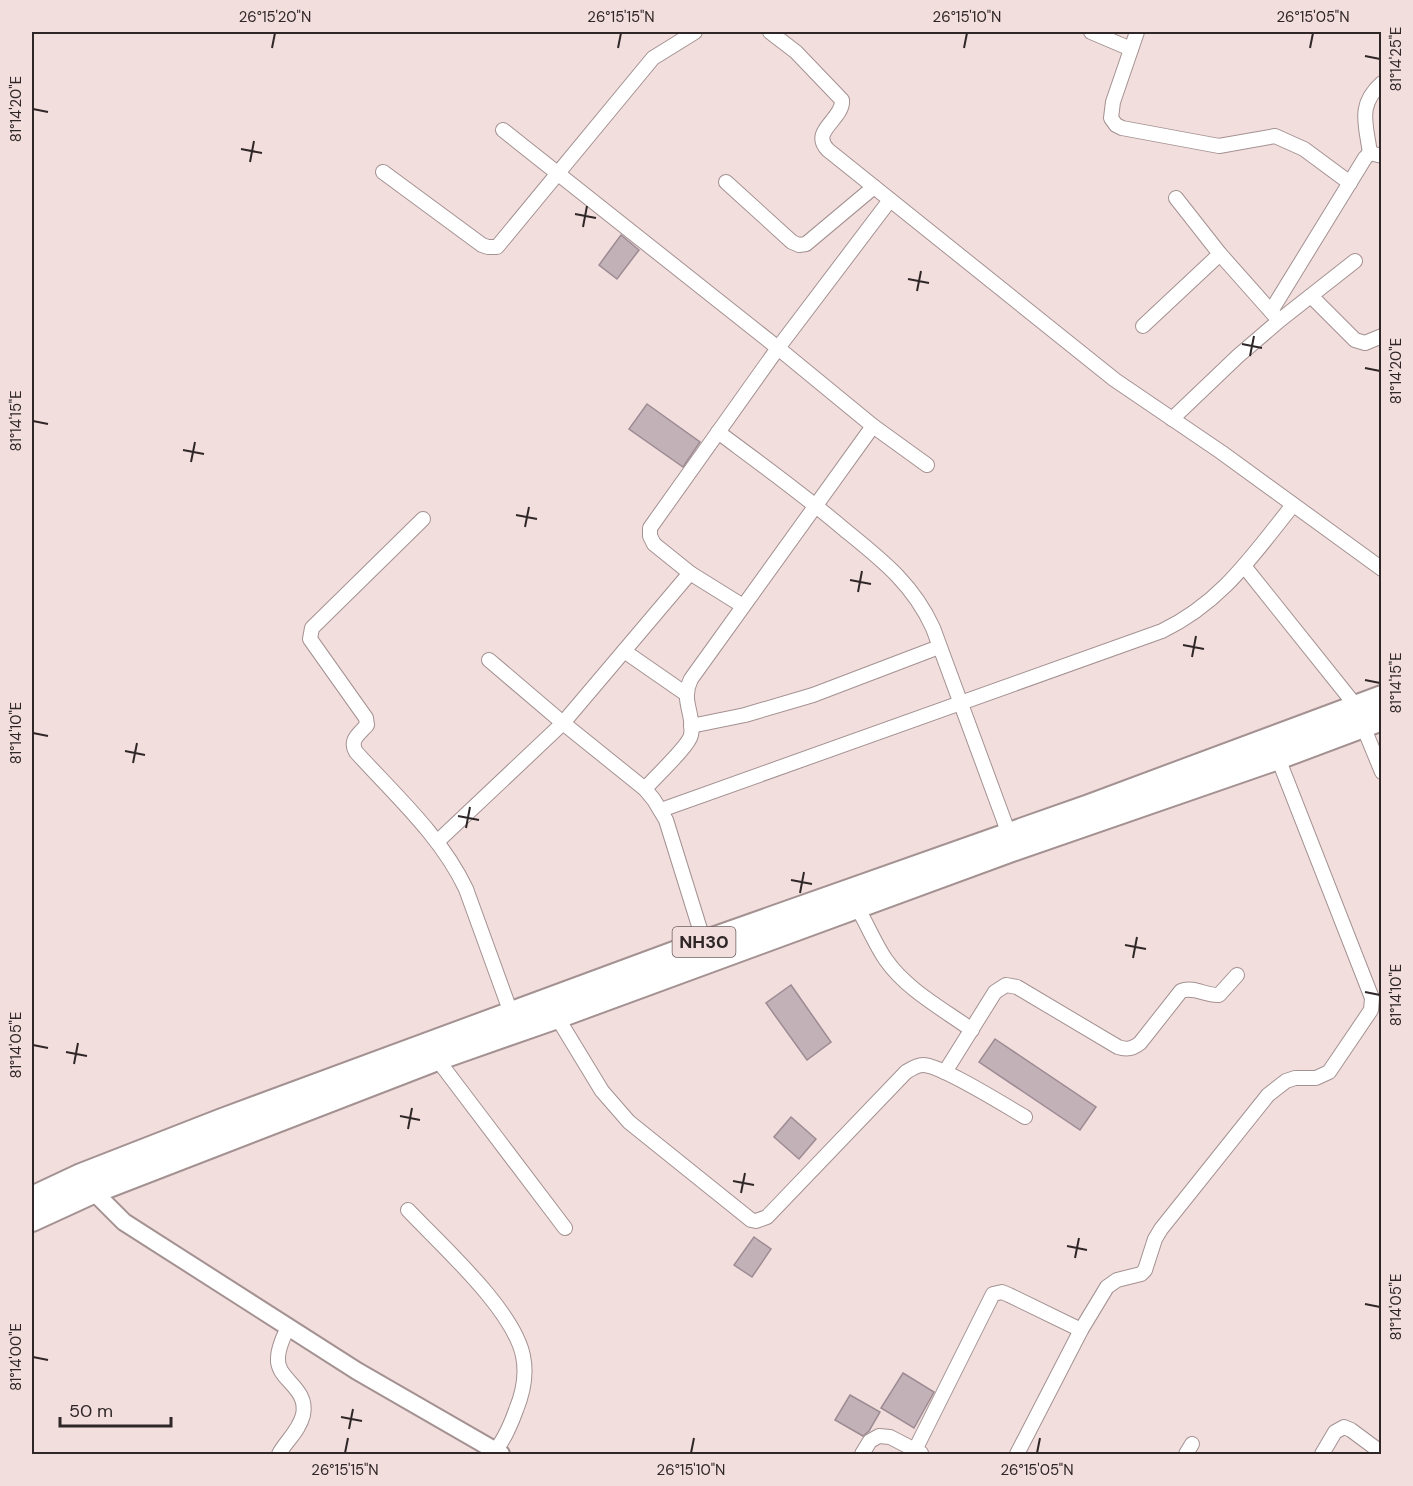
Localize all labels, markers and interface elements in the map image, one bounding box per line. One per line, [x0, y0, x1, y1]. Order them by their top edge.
text: 26°15'20"N [239, 7, 311, 27]
text: 26°15'15"N [587, 7, 655, 27]
text: 26°15'10"N [933, 7, 1001, 27]
text: 26°15'05"N [1276, 7, 1350, 27]
text: 81°14'25"E [1386, 26, 1406, 92]
text: 81°14'20"E [6, 76, 26, 142]
text: 81°14'20"E [1386, 338, 1406, 404]
text: 81°14'15"E [6, 390, 26, 452]
text: 81°14'15"E [1386, 652, 1406, 714]
text: 81°14'10"E [6, 702, 26, 764]
road number: NH30 [672, 927, 736, 957]
text: 81°14'10"E [1386, 964, 1406, 1026]
text: 81°14'05"E [6, 1012, 26, 1078]
text: 81°14'05"E [1386, 1274, 1406, 1340]
text: 81°14'00"E [6, 1323, 26, 1391]
scale bar [60, 1390, 171, 1428]
text: 50 m [69, 1399, 113, 1423]
text: 26°15'15"N [311, 1460, 379, 1480]
text: 26°15'10"N [657, 1460, 725, 1480]
text: 26°15'05"N [1000, 1460, 1074, 1480]

